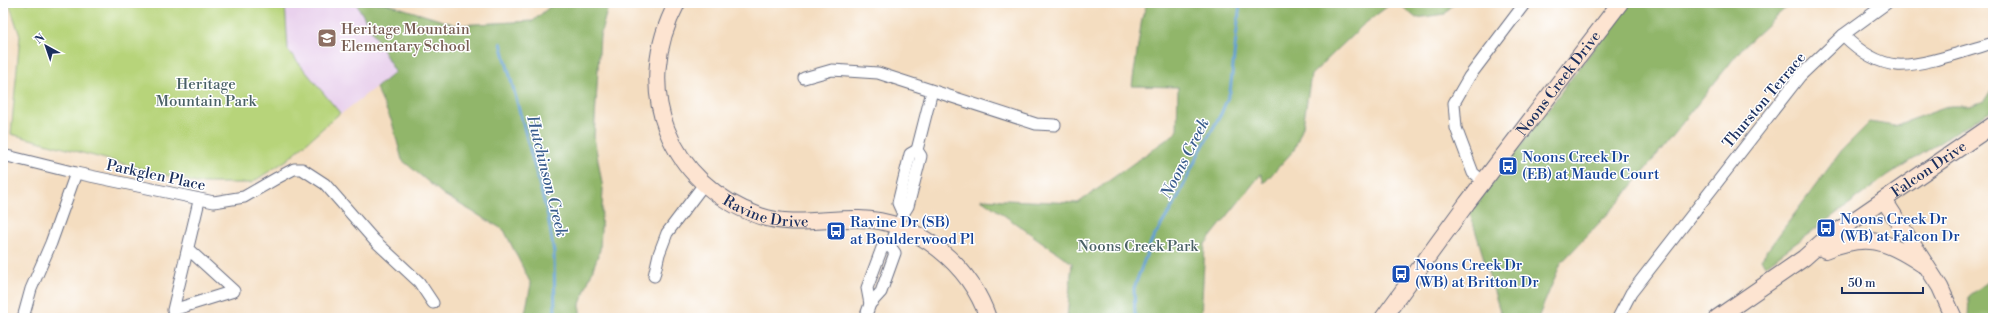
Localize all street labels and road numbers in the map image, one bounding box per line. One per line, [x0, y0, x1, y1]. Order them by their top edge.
street label: Noons Creek Drive [1513, 27, 1605, 140]
street label: Thurston Terrace [1719, 49, 1810, 152]
street label: Falcon Drive [1888, 137, 1970, 202]
street label: Parkglen Place [104, 156, 207, 195]
street label: Ravine Drive [719, 191, 809, 232]

